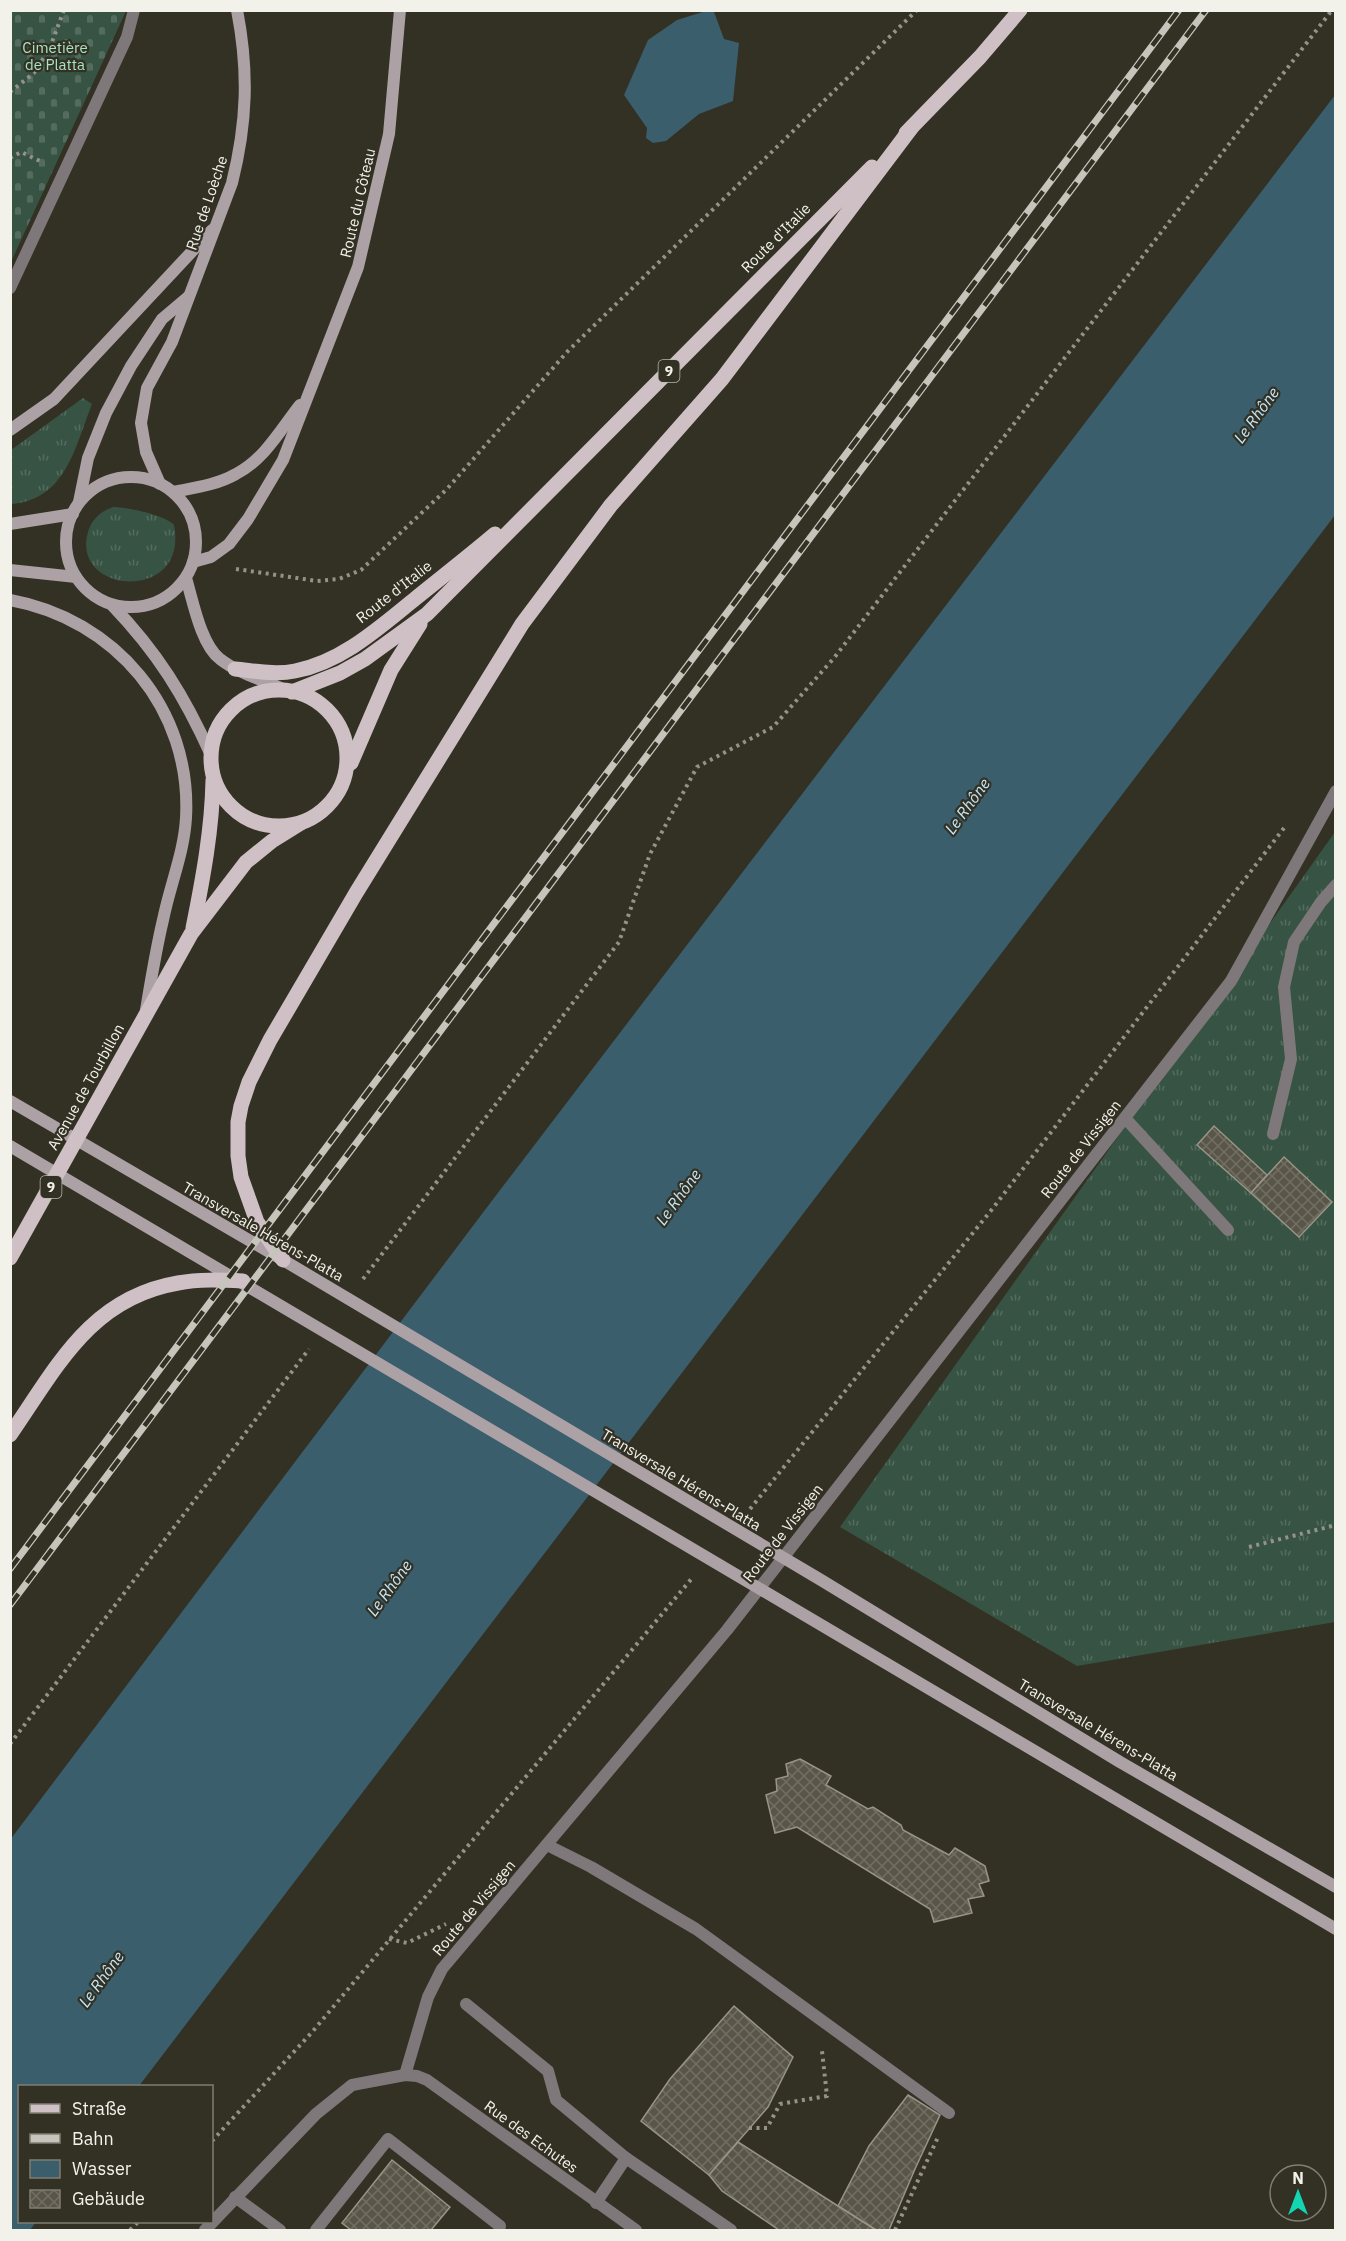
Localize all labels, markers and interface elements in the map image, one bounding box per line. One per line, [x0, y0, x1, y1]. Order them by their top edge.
park label: Cimetière de Platta [22, 38, 88, 74]
street label: Route du Côteau [336, 146, 379, 259]
street label: Rue de Loèche [181, 153, 232, 253]
street label: Route d'Italie [737, 199, 815, 277]
road number: 9 [658, 360, 680, 382]
water label: Le Rhône [1229, 383, 1283, 447]
street label: Route d'Italie [352, 556, 435, 627]
water label: Le Rhône [940, 774, 994, 838]
street label: Avenue de Tourbillon [43, 1020, 128, 1153]
street label: Route de Vissigen [1036, 1096, 1125, 1202]
water label: Le Rhône [651, 1165, 705, 1229]
road number: 9 [40, 1176, 62, 1198]
street label: Transversale Hérens-Platta [179, 1178, 347, 1286]
street label: Transversale Hérens-Platta [598, 1424, 765, 1535]
street label: Route de Vissigen [738, 1480, 827, 1586]
water label: Le Rhône [362, 1556, 416, 1620]
street label: Transversale Hérens-Platta [1015, 1674, 1182, 1785]
street label: Route de Vissigen [428, 1856, 519, 1960]
water label: Le Rhône [74, 1947, 128, 2011]
legend [18, 2085, 213, 2223]
street label: Rue des Echutes [481, 2096, 582, 2177]
text: Straße [72, 2097, 126, 2120]
text: Bahn [72, 2127, 114, 2150]
text: Wasser [72, 2157, 132, 2180]
north arrow [1268, 2163, 1328, 2223]
text: N [1292, 2168, 1304, 2188]
text: Gebäude [72, 2187, 145, 2210]

